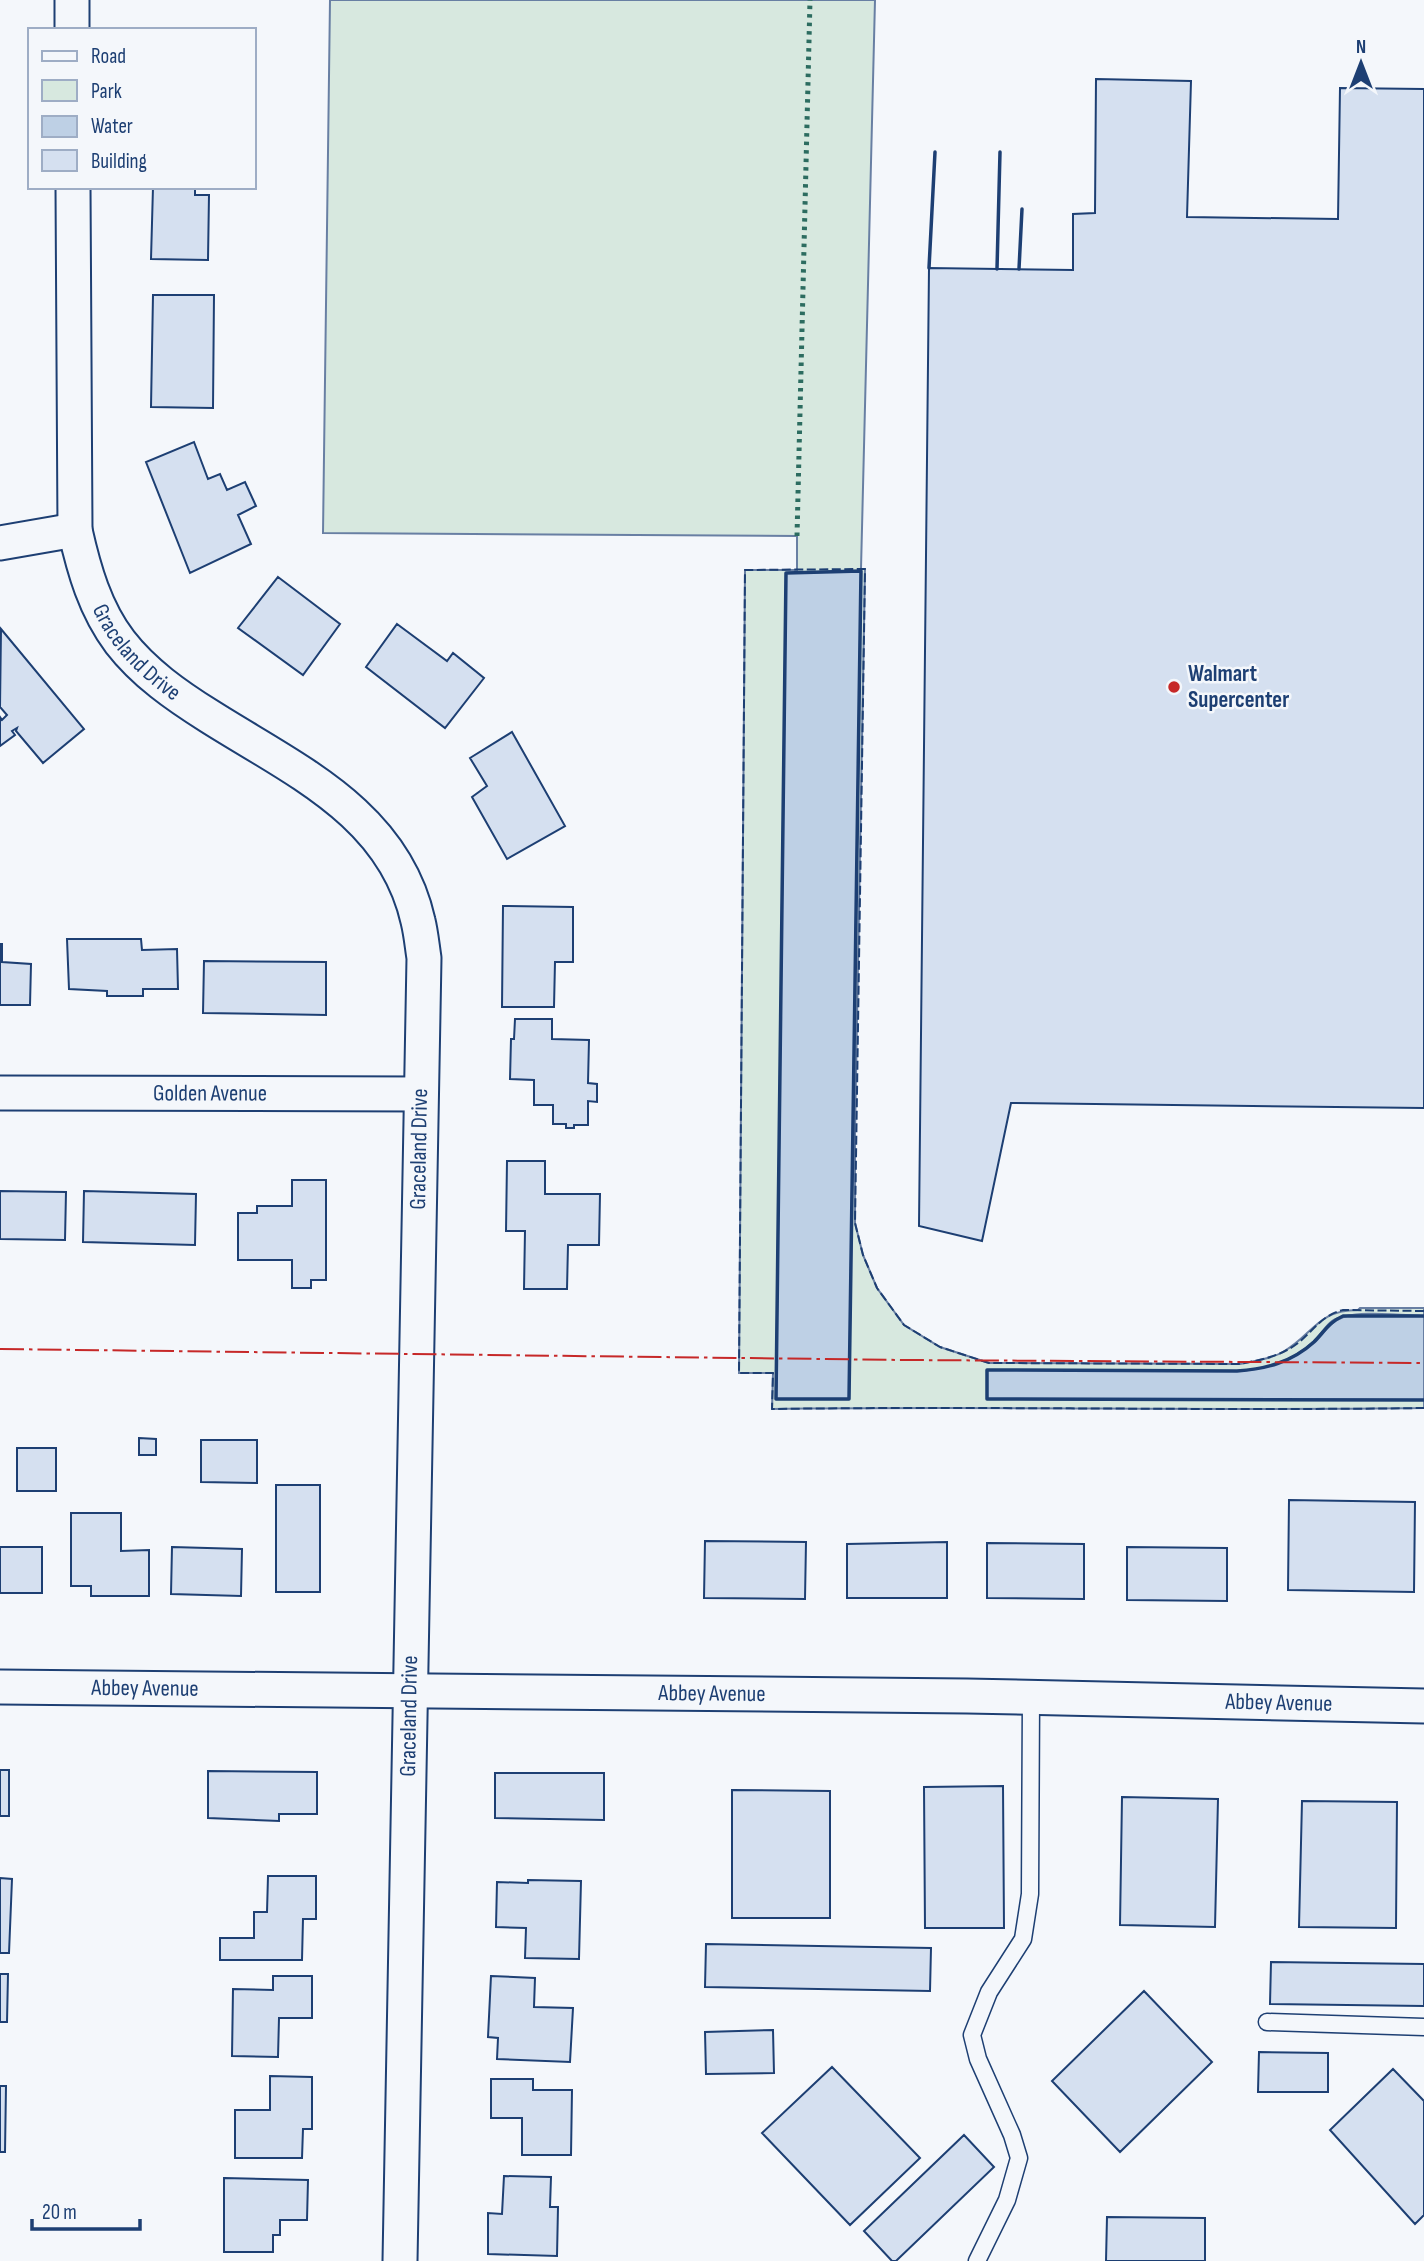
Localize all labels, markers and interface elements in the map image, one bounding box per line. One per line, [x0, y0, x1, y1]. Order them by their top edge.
legend [28, 28, 256, 189]
north arrow [1326, 28, 1396, 98]
text: N [1356, 36, 1366, 59]
text: Road [91, 44, 126, 69]
text: Park [91, 79, 122, 104]
text: Water [91, 114, 133, 139]
text: Building [91, 149, 147, 174]
street label: Graceland Drive [86, 599, 186, 707]
place label: Walmart Supercenter [1188, 660, 1289, 714]
marker: Walmart Supercenter [1166, 679, 1182, 695]
street label: Golden Avenue [153, 1079, 267, 1108]
street label: Graceland Drive [404, 1088, 434, 1210]
street label: Graceland Drive [394, 1655, 424, 1777]
street label: Abbey Avenue [90, 1674, 199, 1703]
street label: Abbey Avenue [657, 1679, 766, 1708]
street label: Abbey Avenue [1224, 1688, 1333, 1718]
scale bar [32, 2188, 140, 2232]
text: 20 m [42, 2200, 77, 2225]

